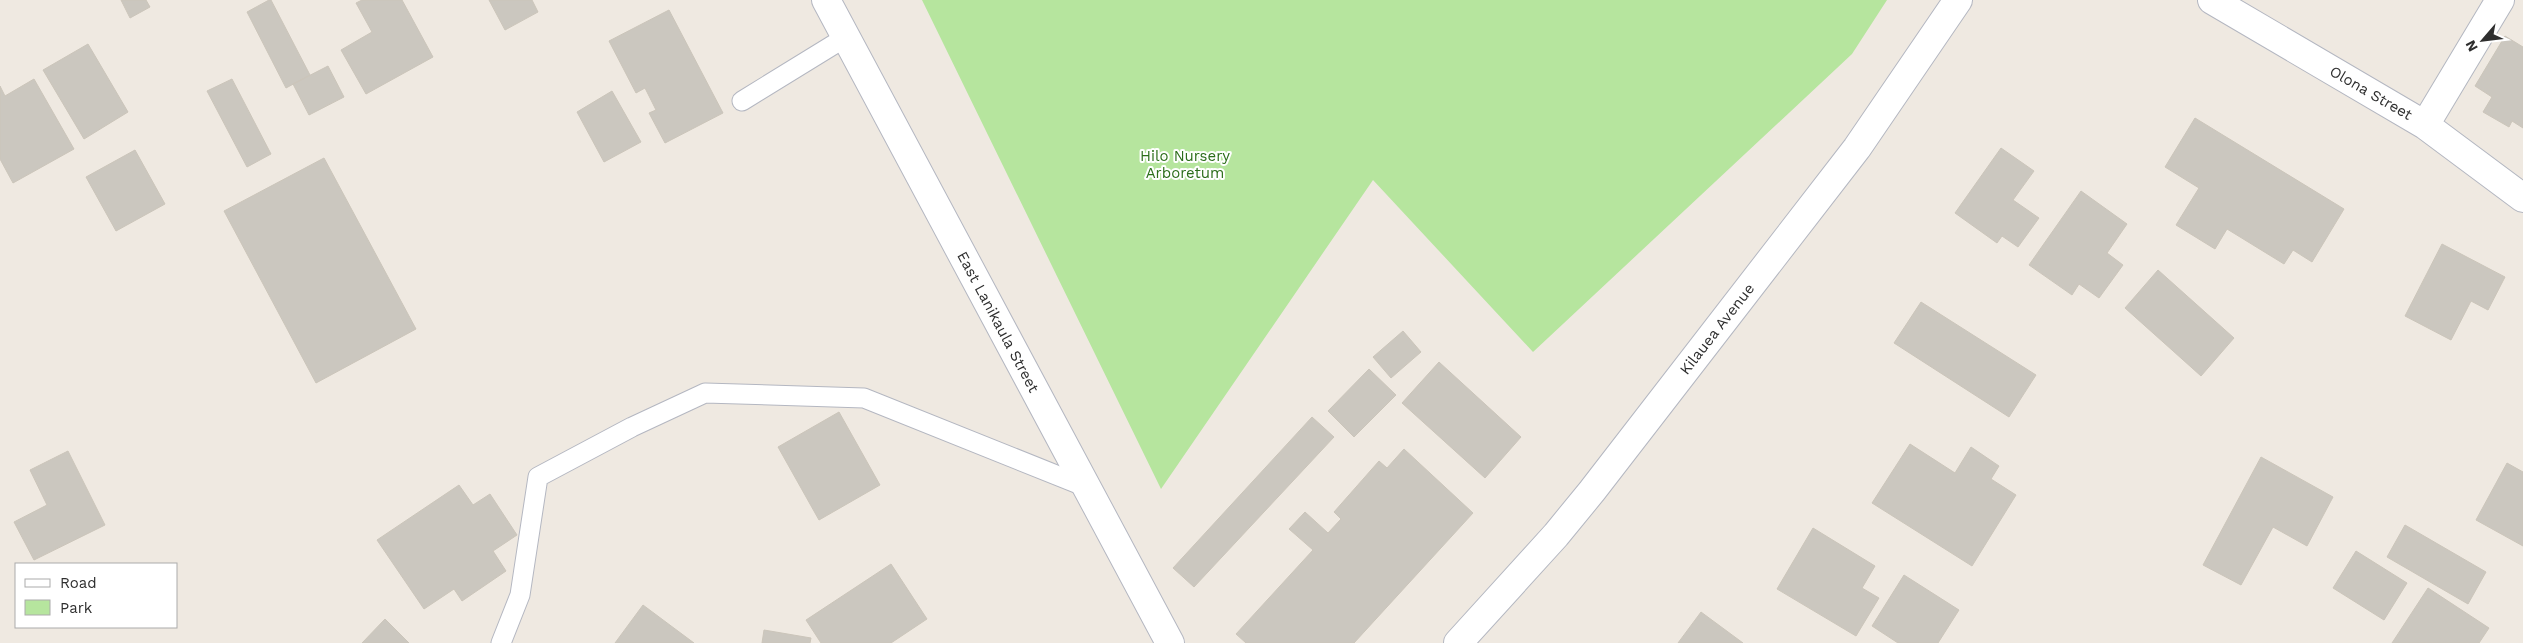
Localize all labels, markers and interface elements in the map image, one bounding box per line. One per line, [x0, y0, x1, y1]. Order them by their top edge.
north arrow [2458, 15, 2508, 65]
text: N [2462, 38, 2481, 54]
street label: Olona Street [2326, 62, 2416, 124]
park label: Hilo Nursery Arboretum [1140, 147, 1230, 182]
street label: East Lanikaula Street [953, 248, 1043, 396]
street label: Kilauea Avenue [1676, 280, 1758, 378]
legend [15, 563, 178, 628]
text: Road [60, 574, 97, 592]
text: Park [60, 599, 93, 617]

